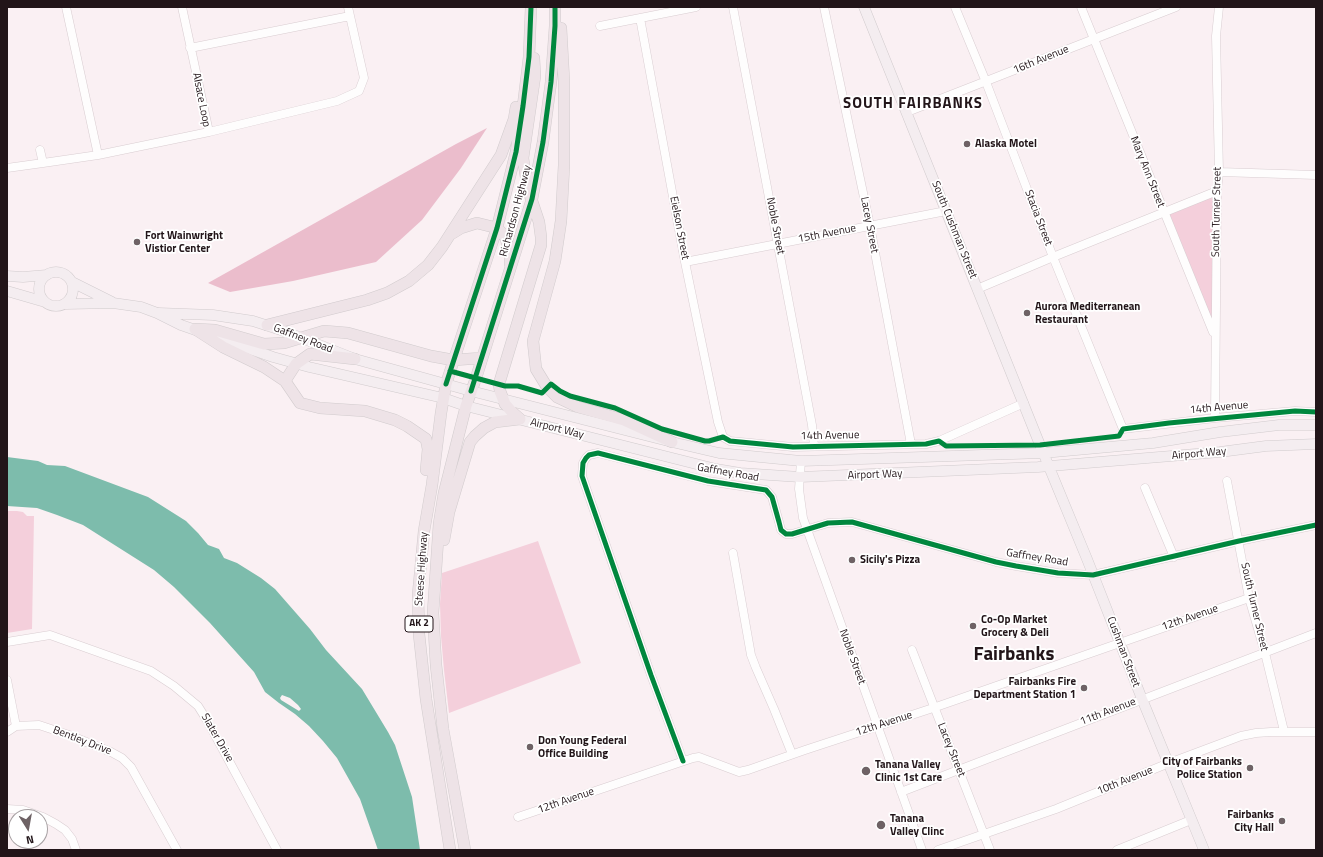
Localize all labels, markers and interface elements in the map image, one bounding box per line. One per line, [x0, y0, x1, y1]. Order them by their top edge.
street label: 16th Avenue [1011, 43, 1071, 77]
street label: Alsace Loop [189, 72, 213, 128]
district label: SOUTH FAIRBANKS [843, 95, 983, 113]
street label: Mary Ann Street [1127, 135, 1167, 209]
place label: Alaska Motel [975, 137, 1037, 151]
marker: Alaska Motel [962, 139, 972, 149]
street label: Richardson Highway [497, 164, 535, 258]
street label: South Turner Street [1210, 167, 1224, 257]
street label: South Cushman Street [928, 179, 980, 281]
street label: Stacia Street [1021, 188, 1055, 248]
street label: Eielson Street [666, 195, 692, 261]
street label: Noble Street [763, 196, 787, 256]
street label: Lacey Street [857, 196, 881, 254]
street label: 15th Avenue [797, 222, 857, 246]
place label: Fort Wainwright Vistior Center [145, 229, 223, 255]
marker: Fort Wainwright Vistior Center [132, 237, 142, 247]
place label: Aurora Mediterranean Restaurant [1035, 300, 1140, 326]
marker: Aurora Mediterranean Restaurant [1022, 308, 1032, 318]
street label: Gaffney Road [271, 322, 335, 356]
street label: 14th Avenue [1189, 399, 1249, 417]
street label: Airport Way [529, 416, 585, 442]
street label: 14th Avenue [800, 429, 860, 443]
street label: Airport Way [1171, 445, 1227, 463]
street label: Gaffney Road [696, 461, 760, 485]
street label: Airport Way [847, 467, 903, 483]
street label: Steese Highway [413, 531, 431, 607]
street label: Gaffney Road [1005, 547, 1069, 569]
place label: Sicily's Pizza [860, 553, 920, 567]
marker: Sicily's Pizza [847, 555, 857, 565]
street label: South Turner Street [1237, 562, 1271, 652]
street label: 12th Avenue [1160, 602, 1220, 634]
place label: Co-Op Market Grocery & Deli [981, 613, 1049, 639]
street label: Cushman Street [1104, 615, 1142, 689]
road number: AK 2 [405, 616, 433, 632]
marker: Co-Op Market Grocery & Deli [968, 621, 978, 631]
street label: Noble Street [836, 628, 868, 686]
district label: Fairbanks [974, 644, 1054, 666]
place label: Fairbanks Fire Department Station 1 [973, 675, 1076, 701]
marker: Fairbanks Fire Department Station 1 [1079, 683, 1089, 693]
street label: 11th Avenue [1078, 695, 1138, 729]
street label: 12th Avenue [854, 709, 914, 739]
street label: Slater Drive [198, 711, 236, 765]
street label: Lacey Street [934, 721, 968, 779]
street label: Bentley Drive [51, 724, 113, 758]
place label: Don Young Federal Office Building [538, 734, 627, 760]
marker: Don Young Federal Office Building [525, 742, 535, 752]
place label: City of Fairbanks Police Station [1162, 755, 1242, 781]
place label: Tanana Valley Clinic 1st Care [875, 758, 942, 784]
marker: City of Fairbanks Police Station [1245, 763, 1255, 773]
street label: 10th Avenue [1095, 764, 1155, 798]
marker: Tanana Valley Clinic 1st Care [860, 765, 872, 777]
street label: 12th Avenue [536, 785, 596, 817]
place label: Fairbanks City Hall [1227, 808, 1274, 834]
north arrow [8, 809, 48, 849]
place label: Tanana Valley Clinc [890, 812, 944, 838]
marker: Fairbanks City Hall [1277, 816, 1287, 826]
marker: Tanana Valley Clinc [875, 819, 887, 831]
text: N [25, 831, 35, 848]

